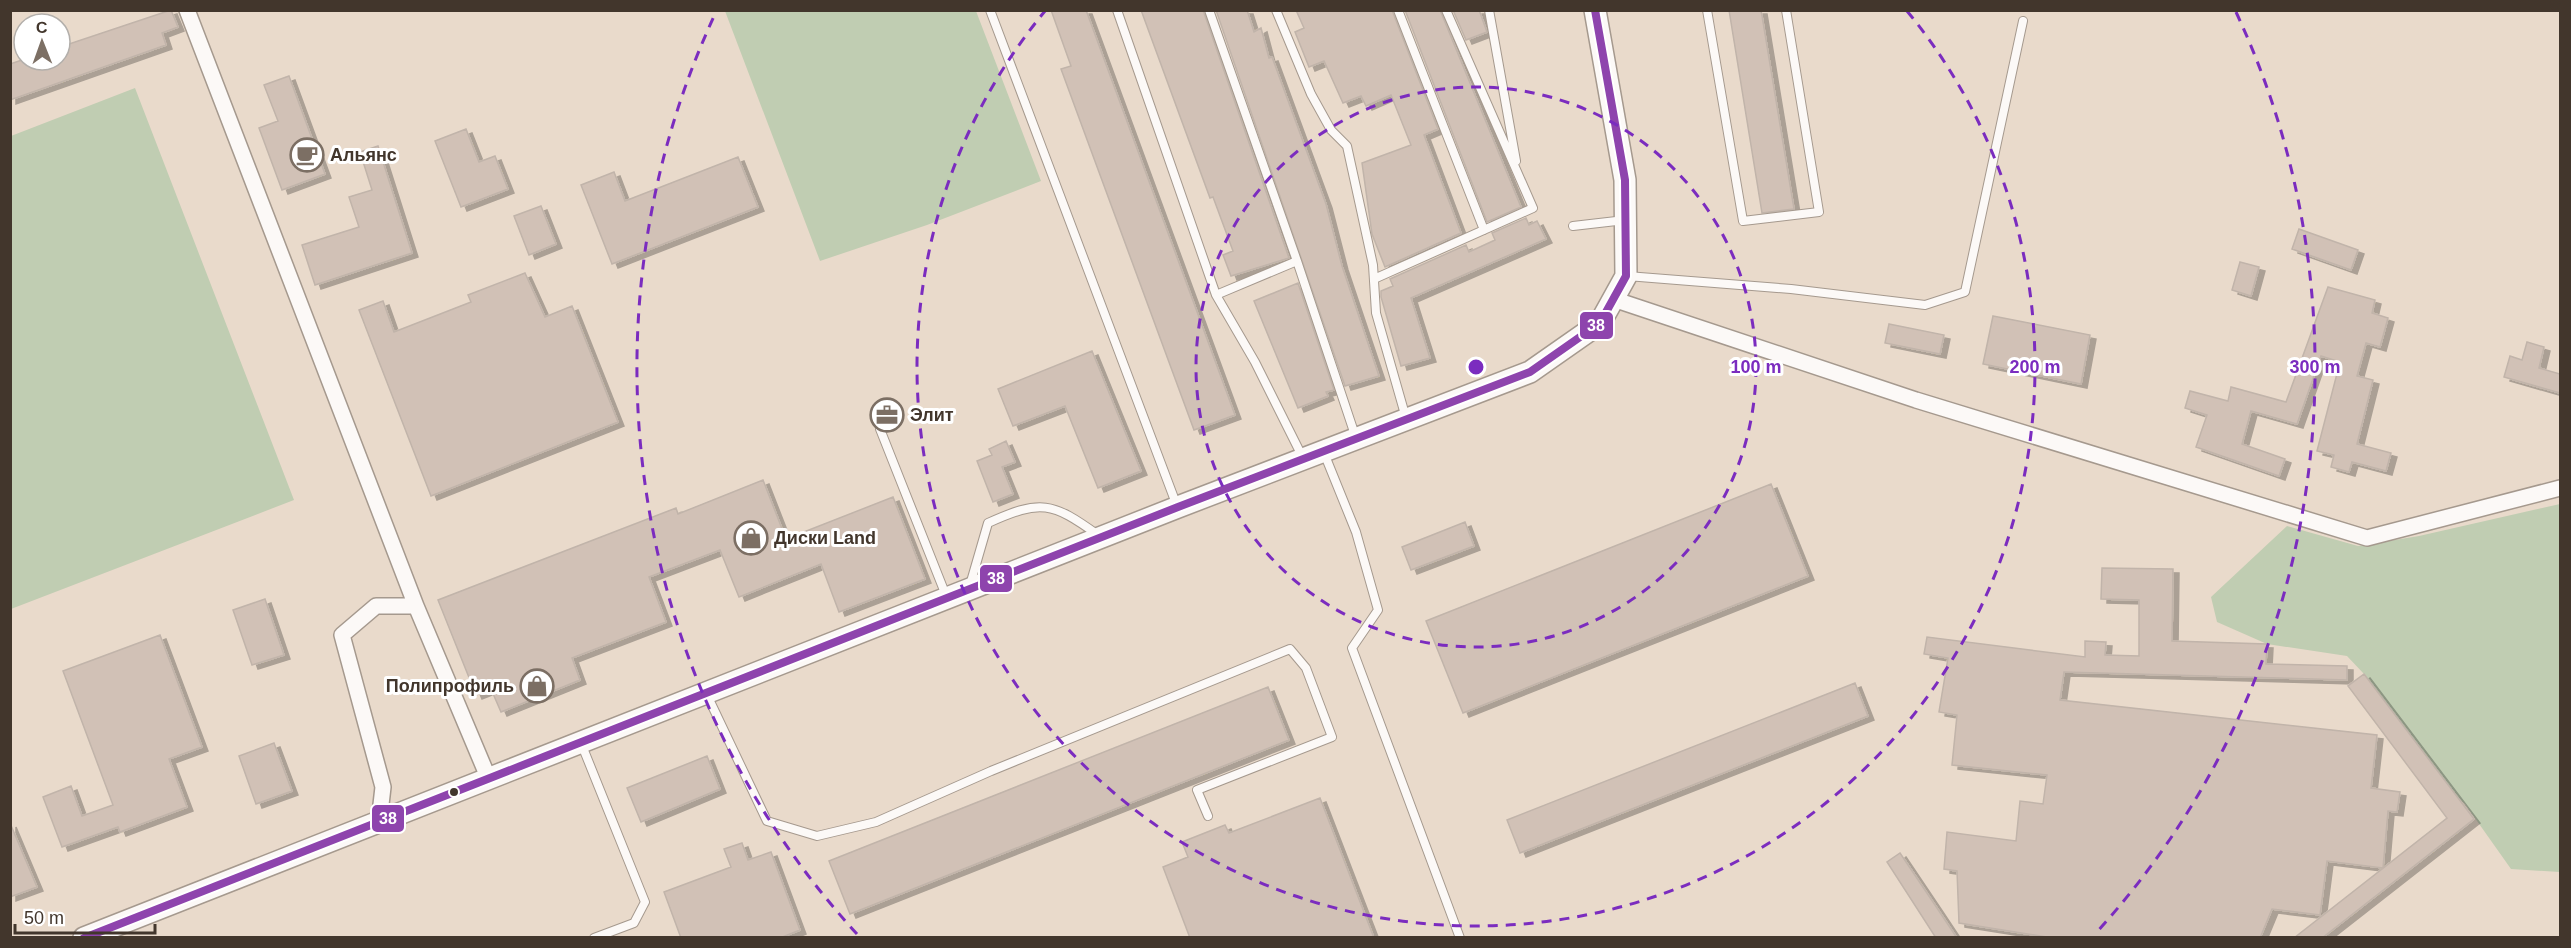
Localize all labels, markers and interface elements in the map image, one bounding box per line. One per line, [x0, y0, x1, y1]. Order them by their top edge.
north arrow [12, 12, 72, 72]
text: С [36, 19, 48, 36]
cafe icon: Альянс [289, 137, 325, 173]
place label: Альянс [330, 145, 397, 165]
line badge: 38 [1579, 311, 1614, 340]
text: 38 [1587, 317, 1605, 334]
centre of rings [1466, 357, 1486, 377]
text: 100 m [1730, 357, 1782, 377]
text: 200 m [2009, 357, 2061, 377]
text: 300 m [2289, 357, 2341, 377]
office icon: Элит [869, 397, 905, 433]
place label: Элит [910, 405, 954, 425]
shop icon: Диски Land [733, 520, 769, 556]
place label: Диски Land [774, 528, 876, 548]
line badge: 38 [979, 564, 1013, 593]
text: 38 [987, 570, 1005, 587]
shop icon: Полипрофиль [519, 668, 555, 704]
place label: Полипрофиль [386, 676, 514, 696]
unlabelled marker [448, 786, 460, 798]
line badge: 38 [371, 804, 405, 833]
text: 38 [379, 810, 397, 827]
scale bar [15, 897, 154, 935]
text: 50 m [24, 908, 64, 928]

